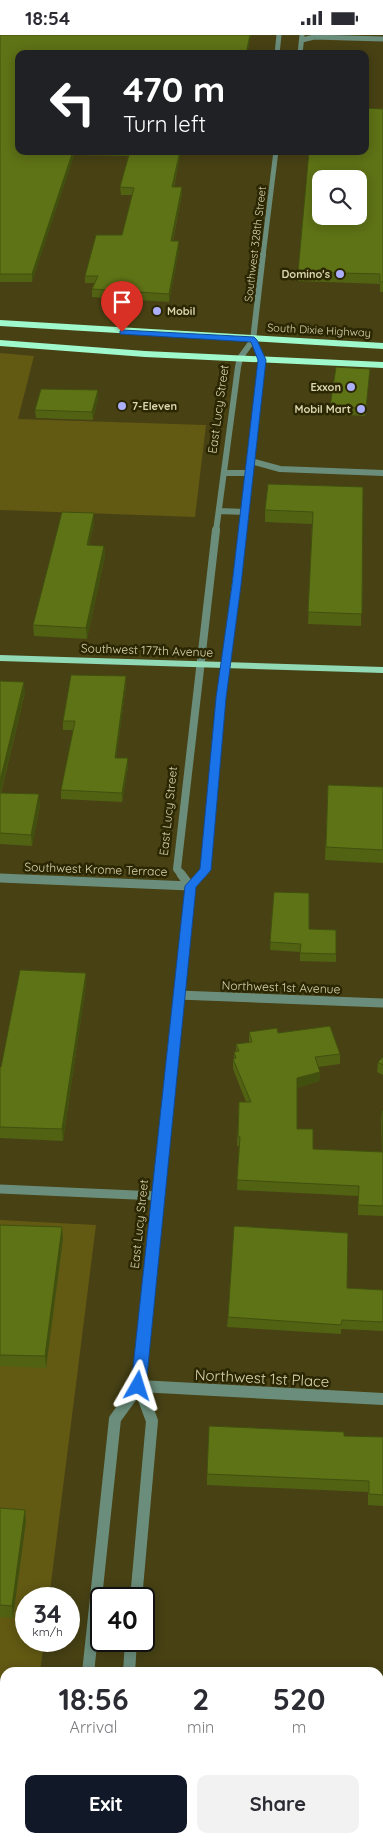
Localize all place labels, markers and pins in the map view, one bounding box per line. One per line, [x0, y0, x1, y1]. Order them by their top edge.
place label: Domino's [281, 267, 330, 281]
marker: Domino's [334, 268, 346, 280]
pin [101, 281, 143, 332]
place label: Mobil [167, 304, 195, 318]
marker: Mobil [151, 305, 163, 317]
place label: Exxon [311, 380, 341, 394]
marker: Exxon [345, 381, 357, 393]
place label: 7-Eleven [132, 399, 177, 413]
marker: 7-Eleven [116, 400, 128, 412]
place label: Mobil Mart [294, 402, 351, 416]
marker: Mobil Mart [355, 403, 367, 415]

